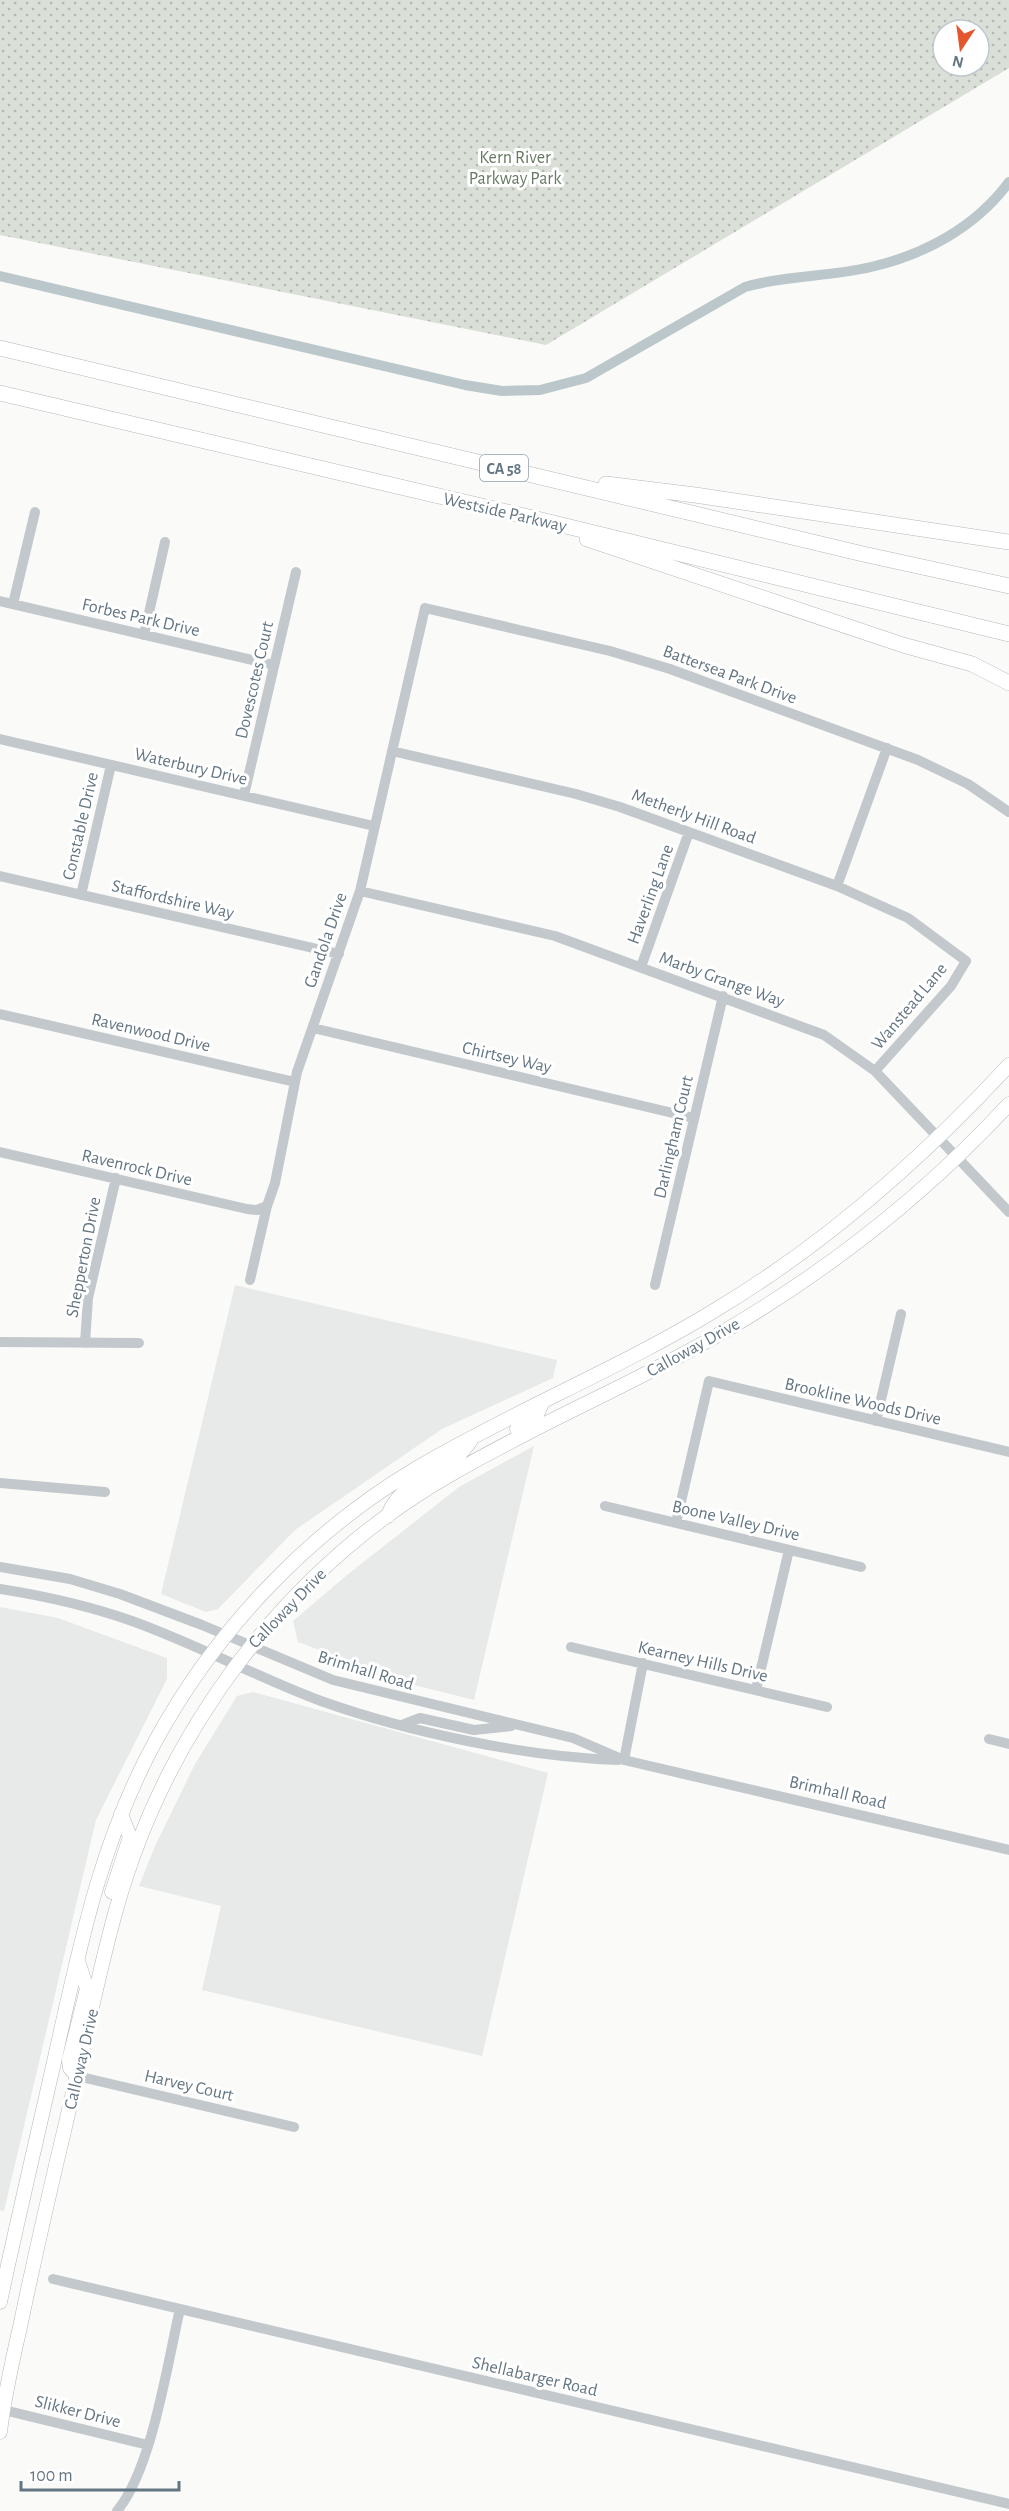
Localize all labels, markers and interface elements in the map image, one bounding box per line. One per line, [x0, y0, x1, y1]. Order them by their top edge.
north arrow [931, 18, 991, 78]
text: N [951, 53, 965, 71]
park label: Kern River Parkway Park [469, 149, 562, 188]
road number: CA 58 [480, 455, 528, 481]
street label: Westside Parkway [441, 490, 569, 536]
street label: Forbes Park Drive [80, 596, 201, 640]
street label: Dovescotes Court [233, 619, 277, 741]
street label: Battersea Park Drive [660, 642, 799, 708]
street label: Waterbury Drive [133, 745, 249, 789]
street label: Constable Drive [60, 771, 102, 882]
street label: Metherly Hill Road [629, 786, 758, 848]
street label: Haverling Lane [625, 842, 677, 947]
street label: Staffordshire Way [110, 877, 236, 923]
street label: Gandola Drive [301, 890, 351, 990]
street label: Marby Grange Way [657, 949, 787, 1011]
street label: Wanstead Lane [869, 960, 951, 1053]
street label: Ravenwood Drive [90, 1011, 212, 1055]
street label: Chirtsey Way [460, 1039, 553, 1077]
street label: Darlingham Court [651, 1074, 697, 1200]
street label: Ravenrock Drive [80, 1147, 194, 1189]
street label: Shepperton Drive [63, 1195, 104, 1319]
street label: Calloway Drive [644, 1315, 743, 1381]
street label: Brookline Woods Drive [783, 1375, 943, 1429]
street label: Boone Valley Drive [670, 1498, 801, 1544]
street label: Calloway Drive [245, 1565, 330, 1652]
street label: Kearney Hills Drive [636, 1638, 769, 1686]
street label: Brimhall Road [316, 1648, 416, 1694]
street label: Brimhall Road [787, 1773, 888, 1813]
street label: Calloway Drive [62, 2007, 102, 2112]
street label: Harvey Court [143, 2067, 235, 2105]
street label: Shellabarger Road [470, 2354, 599, 2400]
street label: Slikker Drive [33, 2393, 123, 2431]
scale bar [21, 2454, 178, 2492]
text: 100 m [30, 2467, 73, 2485]

